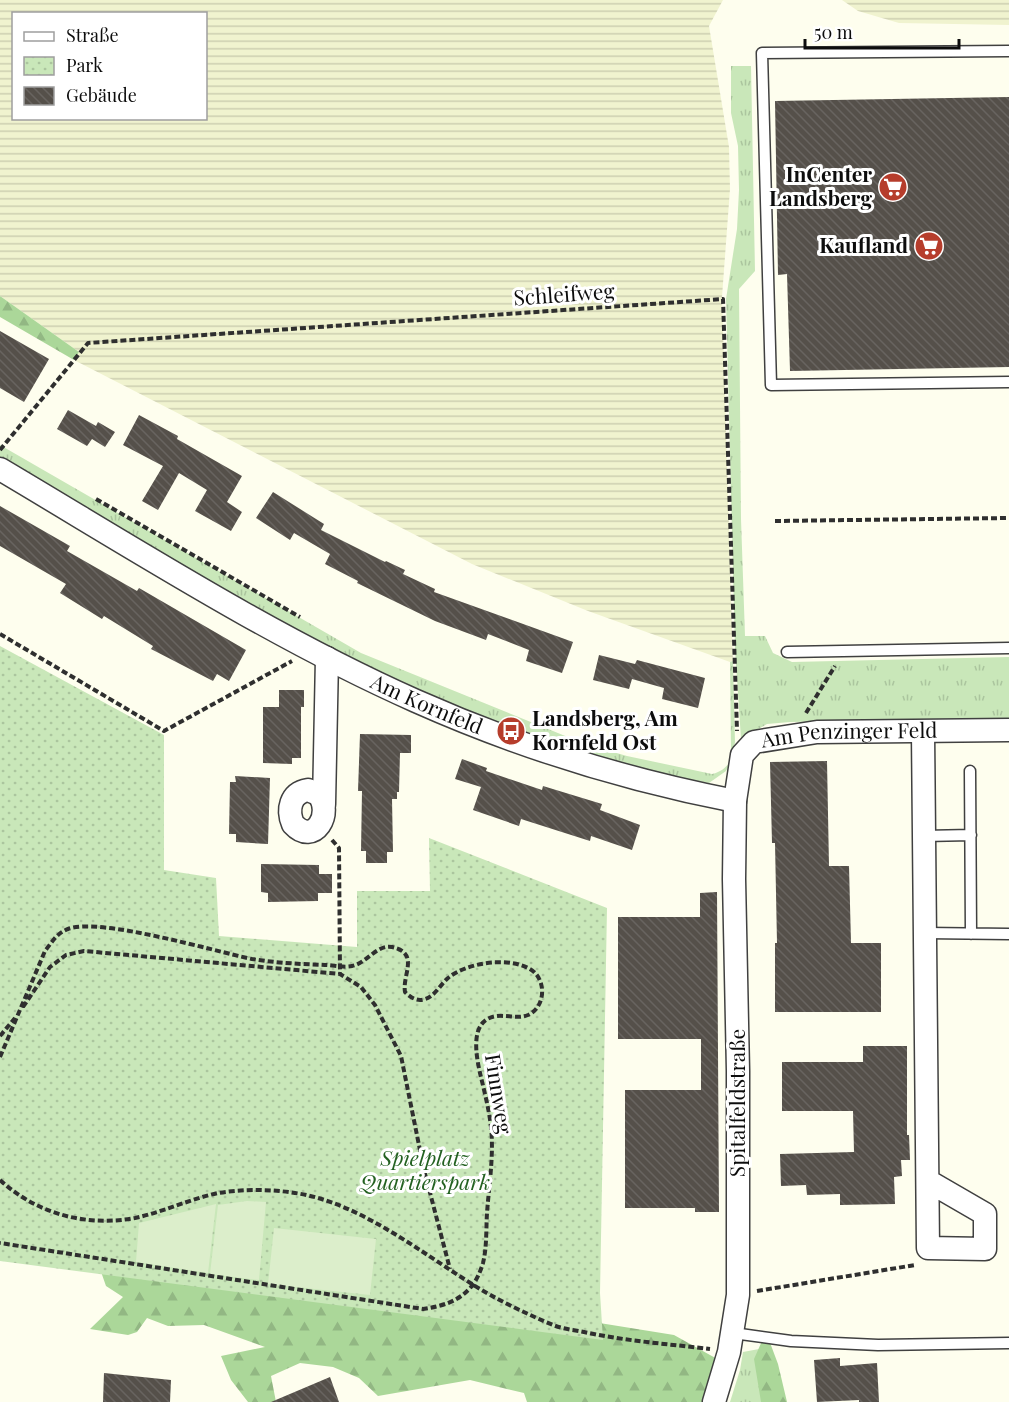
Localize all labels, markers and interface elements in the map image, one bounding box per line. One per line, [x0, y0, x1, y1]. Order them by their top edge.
legend [12, 12, 207, 120]
scale bar [805, 12, 960, 50]
text: 50 m [814, 20, 853, 44]
text: Straße [66, 23, 119, 47]
text: Park [66, 53, 103, 77]
text: Gebäude [66, 83, 137, 107]
place label: InCenter Landsberg [769, 159, 872, 211]
supermarket icon: InCenter Landsberg [877, 171, 909, 203]
place label: Kaufland [819, 230, 908, 258]
supermarket icon: Kaufland [913, 230, 945, 262]
street label: Schleifweg [512, 276, 615, 310]
street label: Am Kornfeld [366, 666, 488, 739]
place label: Landsberg, Am Kornfeld Ost [532, 703, 678, 755]
bus stop icon: Landsberg, Am Kornfeld Ost [495, 715, 527, 747]
street label: Am Penzinger Feld [758, 715, 937, 753]
street label: Spitalfeldstraße [722, 1029, 750, 1177]
street label: Finnweg [480, 1052, 520, 1136]
park label: Spielplatz Quartierspark [359, 1143, 490, 1195]

